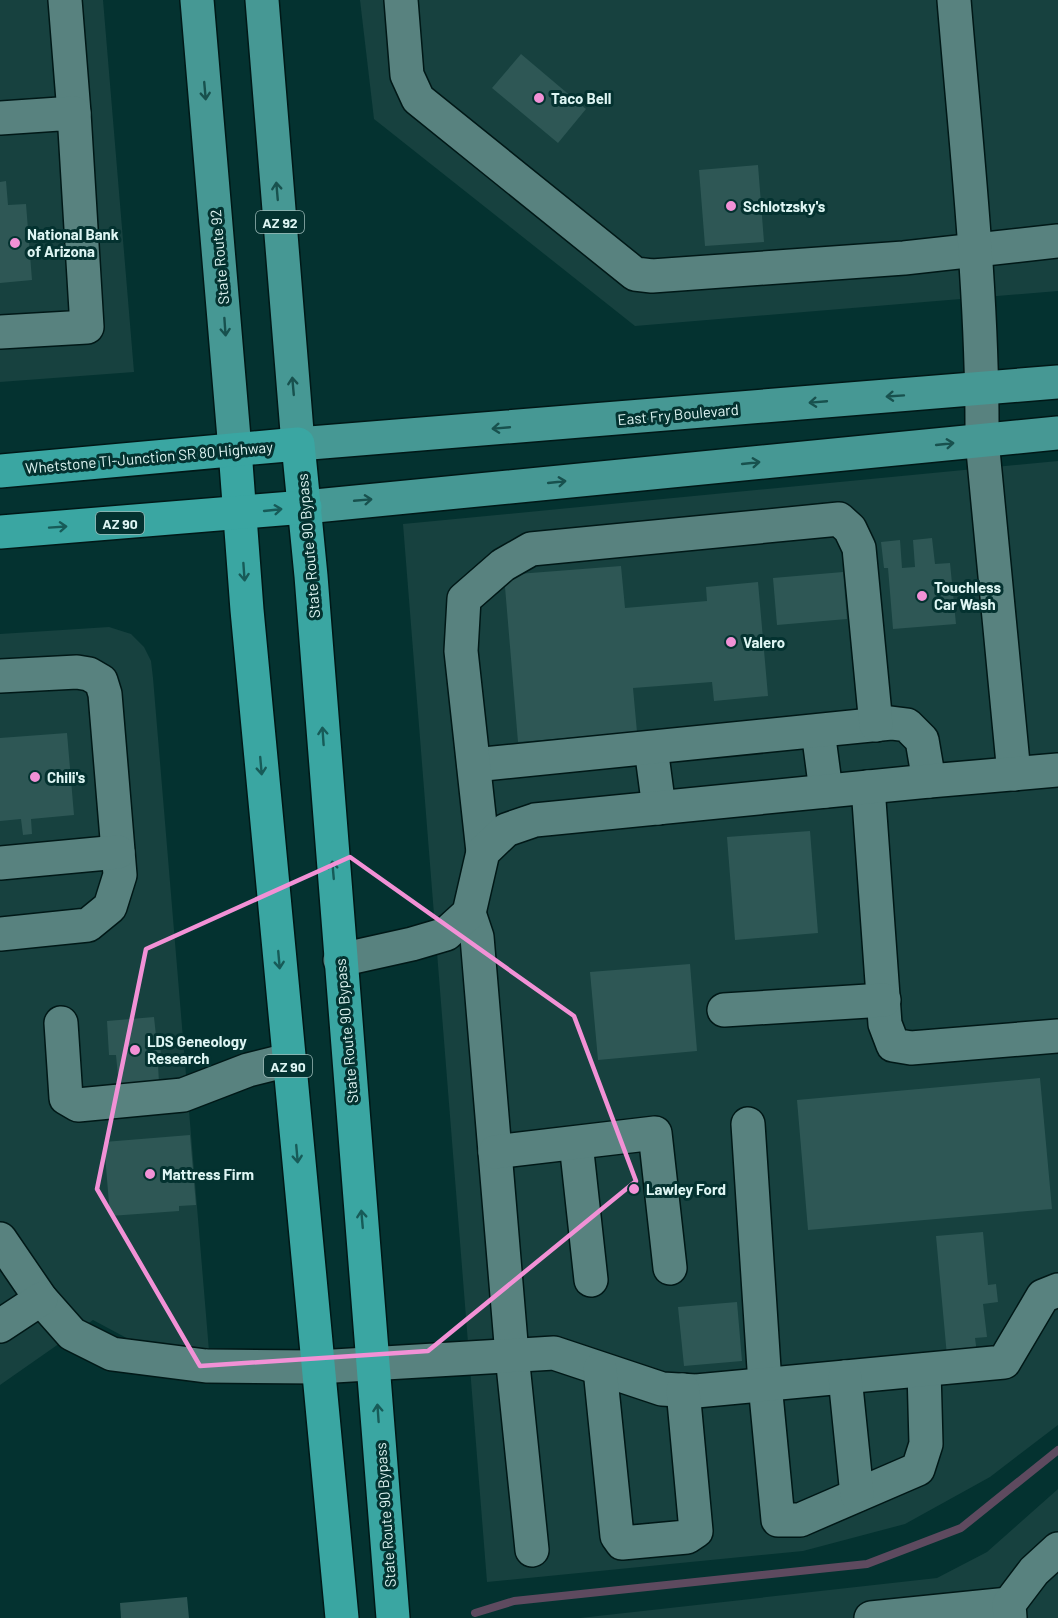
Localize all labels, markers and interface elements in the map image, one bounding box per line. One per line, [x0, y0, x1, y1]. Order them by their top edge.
one-way arrow [200, 81, 211, 100]
place label: Taco Bell [551, 89, 611, 107]
marker: Taco Bell [532, 91, 546, 105]
one-way arrow [271, 182, 282, 202]
place label: Schlotzsky's [743, 197, 826, 215]
marker: Schlotzsky's [724, 199, 738, 213]
street label: State Route 92 [206, 209, 232, 305]
road number: AZ 92 [256, 211, 304, 233]
place label: National Bank of Arizona [27, 225, 119, 260]
marker: National Bank of Arizona [8, 236, 22, 250]
one-way arrow [220, 317, 231, 337]
one-way arrow [287, 376, 298, 396]
one-way arrow [886, 390, 906, 401]
one-way arrow [809, 397, 829, 408]
street label: East Fry Boulevard [617, 400, 739, 428]
one-way arrow [491, 423, 511, 434]
street label: Whetstone TI-Junction SR 80 Highway [24, 437, 274, 477]
one-way arrow [935, 438, 955, 449]
one-way arrow [741, 457, 761, 468]
street label: State Route 90 Bypass [293, 473, 323, 619]
one-way arrow [547, 476, 567, 487]
one-way arrow [353, 494, 372, 505]
one-way arrow [262, 504, 282, 515]
road number: AZ 90 [96, 512, 144, 534]
one-way arrow [48, 522, 68, 533]
one-way arrow [238, 561, 249, 581]
place label: Touchless Car Wash [934, 578, 1001, 613]
marker: Touchless Car Wash [915, 589, 929, 603]
place label: Valero [743, 633, 785, 651]
marker: Valero [724, 635, 738, 649]
one-way arrow [317, 726, 328, 746]
one-way arrow [256, 755, 267, 775]
place label: Chili's [47, 768, 86, 786]
marker: Chili's [28, 770, 42, 784]
one-way arrow [328, 860, 339, 880]
one-way arrow [274, 950, 285, 969]
street label: State Route 90 Bypass [331, 958, 361, 1104]
place label: LDS Geneology Research [147, 1032, 247, 1067]
marker: LDS Geneology Research [128, 1043, 142, 1057]
road number: AZ 90 [264, 1055, 312, 1077]
one-way arrow [292, 1144, 303, 1164]
place label: Mattress Firm [162, 1165, 254, 1183]
marker: Mattress Firm [143, 1167, 157, 1181]
place label: Lawley Ford [646, 1180, 726, 1198]
marker: Lawley Ford [627, 1182, 641, 1196]
one-way arrow [356, 1209, 367, 1229]
one-way arrow [372, 1404, 383, 1424]
street label: State Route 90 Bypass [371, 1442, 399, 1588]

